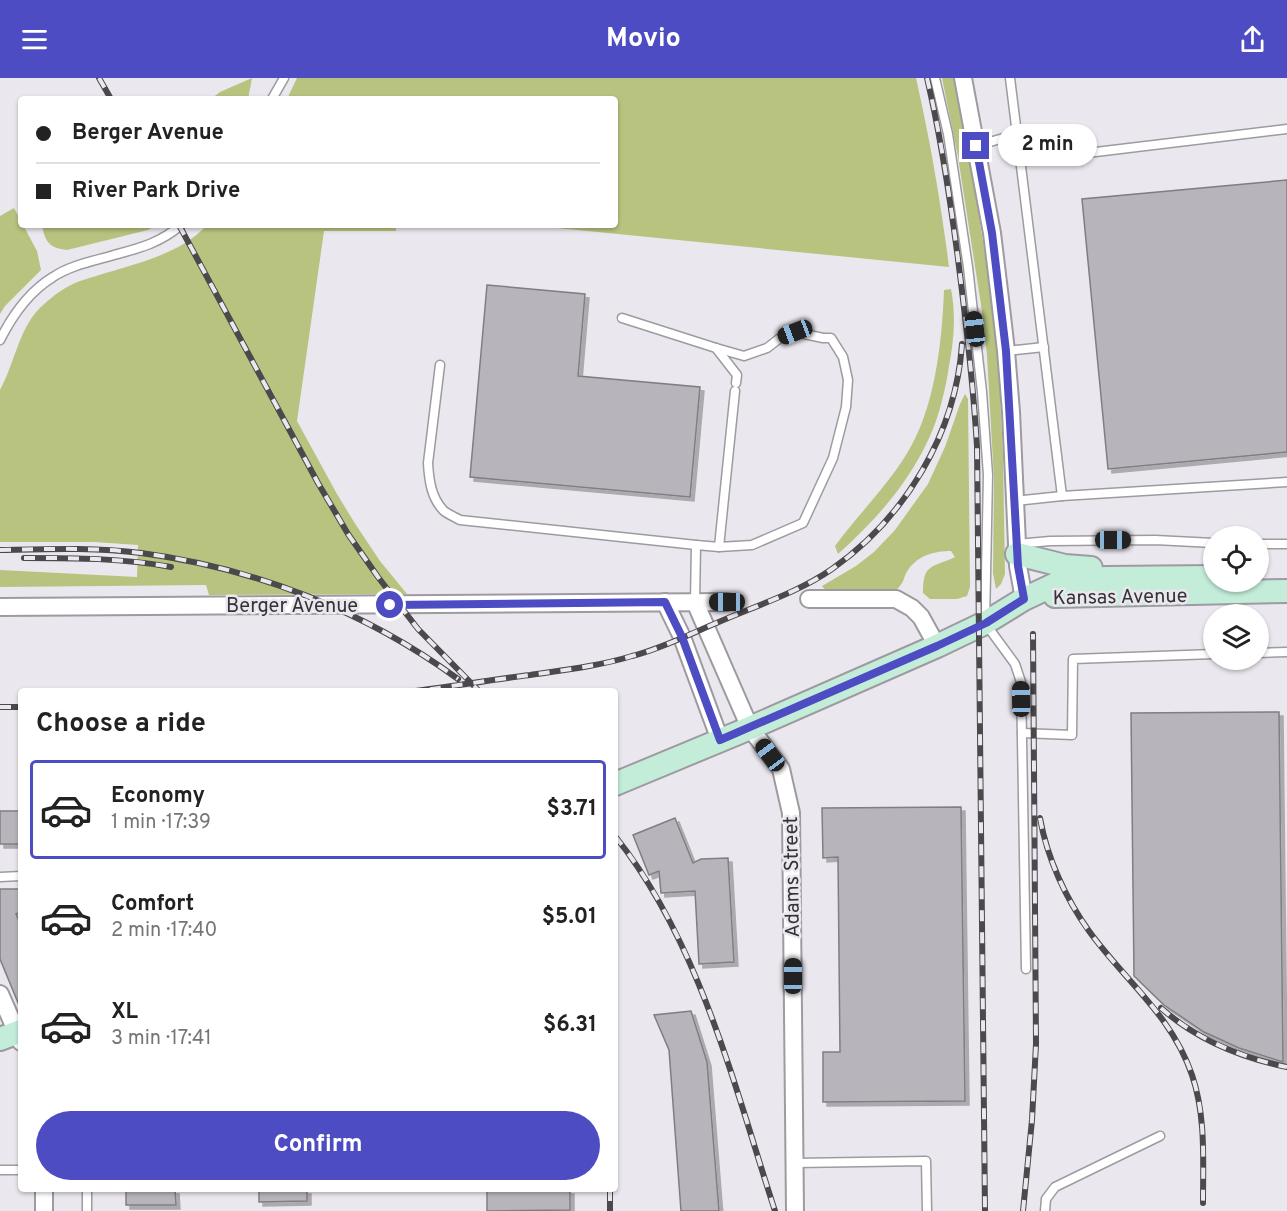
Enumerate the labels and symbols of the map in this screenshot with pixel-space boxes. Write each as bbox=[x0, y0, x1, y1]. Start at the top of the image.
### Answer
callout: 2 min bbox=[997, 125, 1096, 167]
route end bbox=[962, 132, 989, 159]
car bbox=[964, 310, 986, 348]
car bbox=[775, 317, 815, 347]
car bbox=[1095, 531, 1131, 549]
street label: Kansas Avenue bbox=[1052, 584, 1188, 612]
route start bbox=[376, 591, 403, 618]
car bbox=[709, 593, 745, 611]
street label: Berger Avenue bbox=[226, 594, 358, 620]
car bbox=[1012, 681, 1030, 717]
car bbox=[752, 735, 788, 775]
street label: Adams Street bbox=[779, 816, 807, 938]
car bbox=[784, 958, 802, 994]

